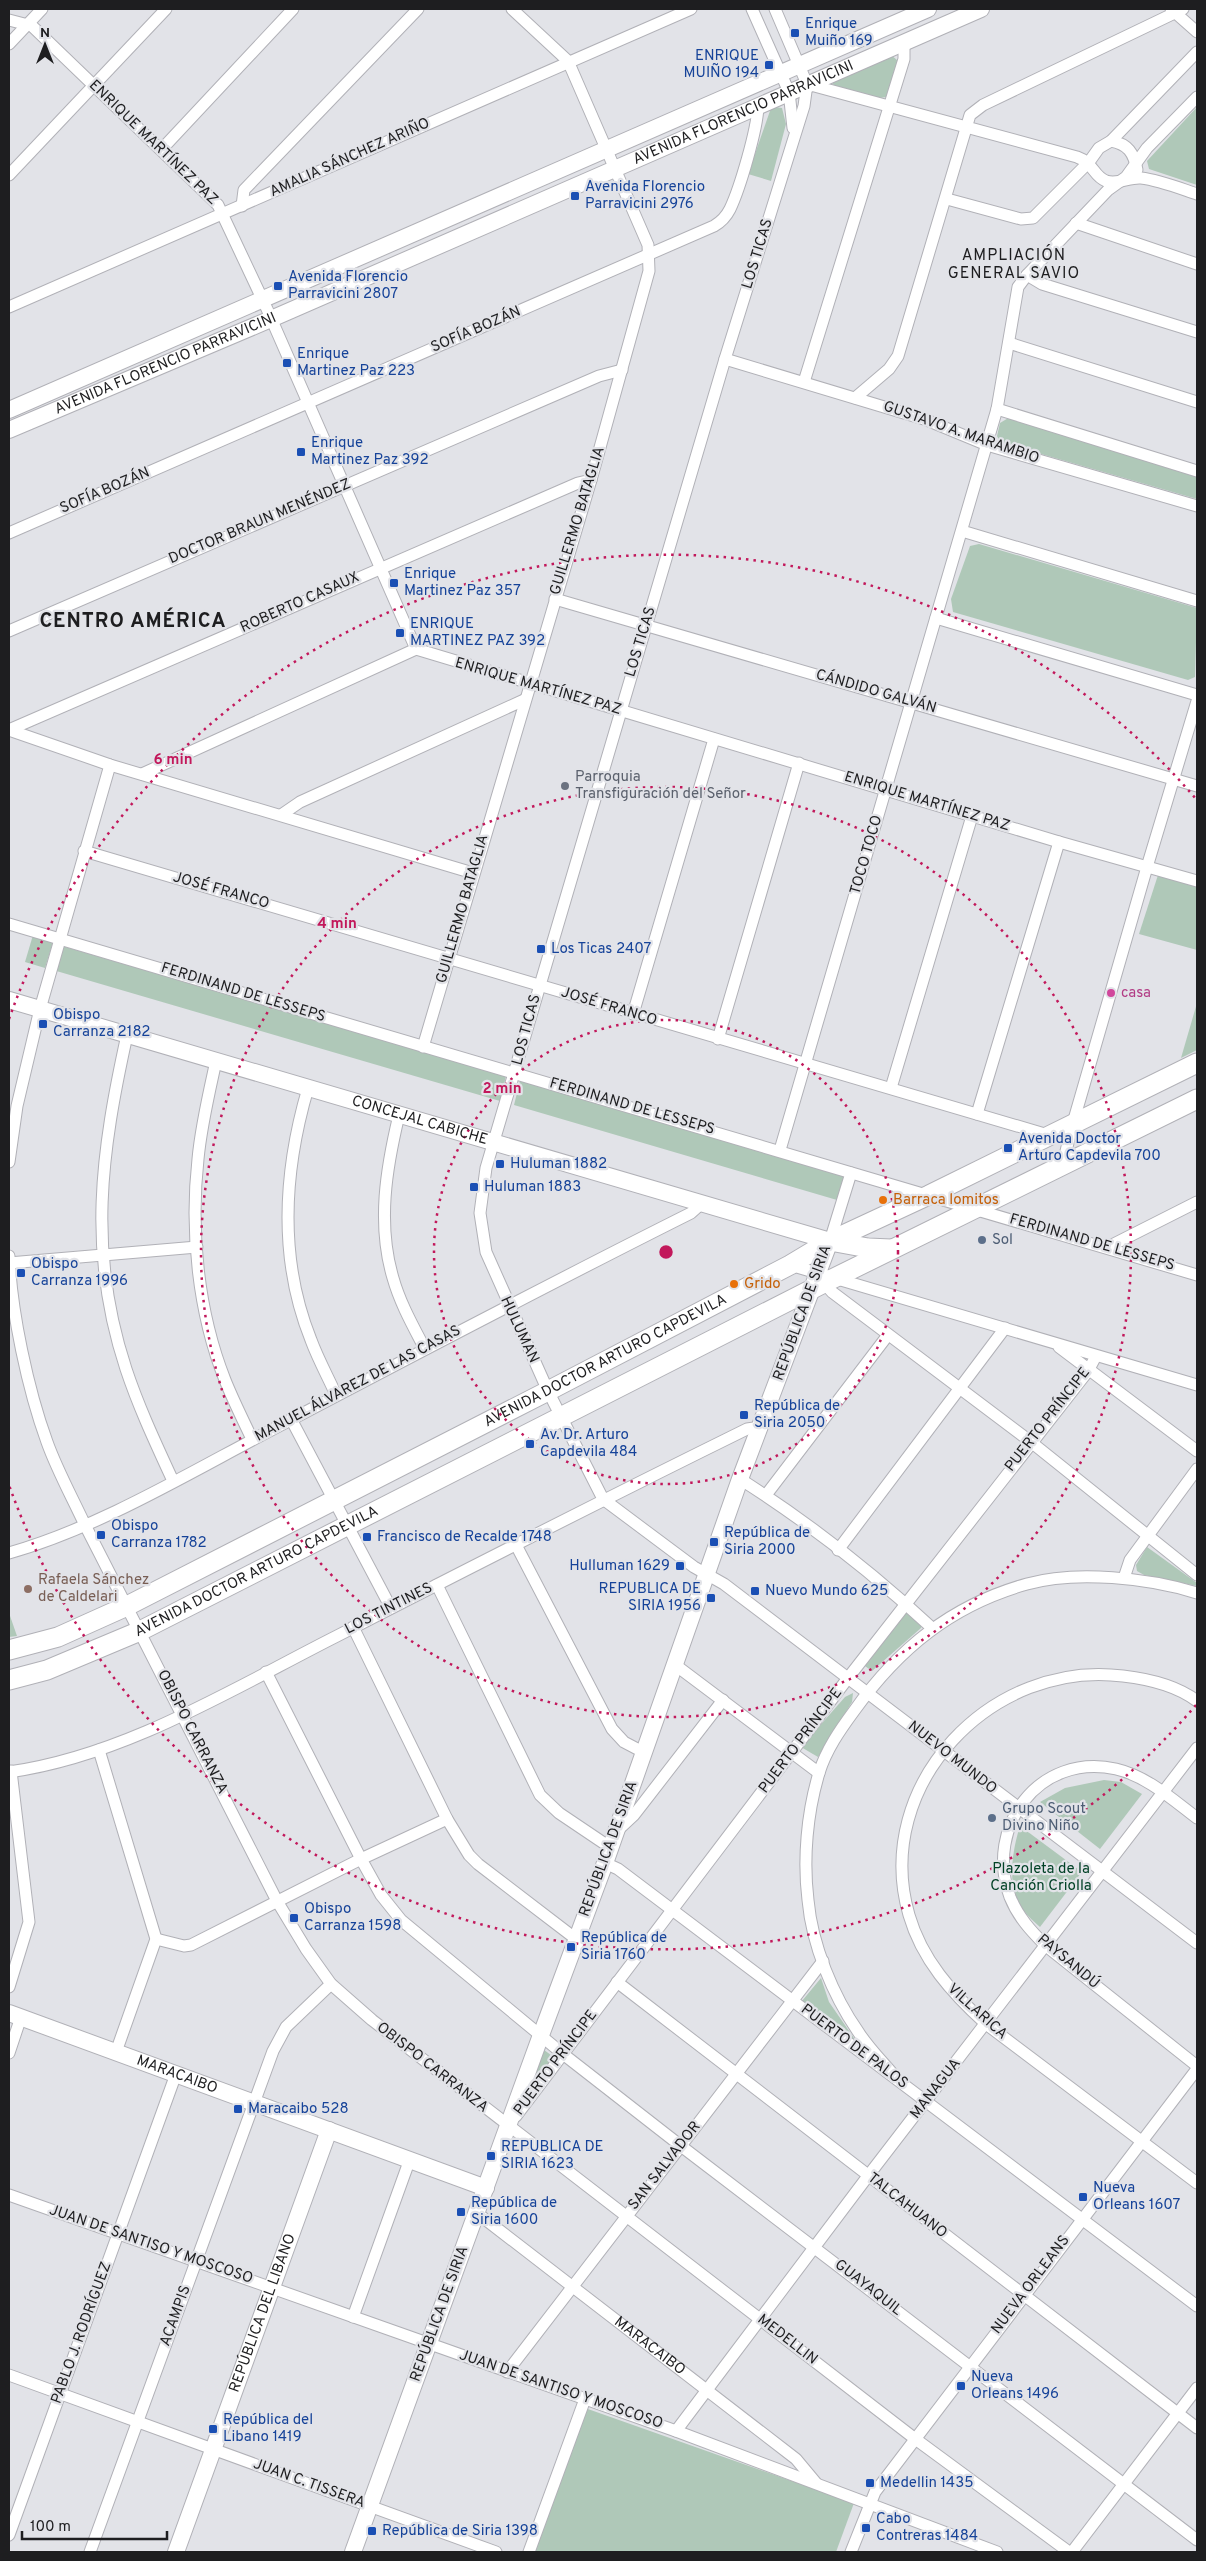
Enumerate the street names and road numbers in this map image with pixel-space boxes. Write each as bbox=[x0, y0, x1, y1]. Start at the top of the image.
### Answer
street label: AVENIDA FLORENCIO PARRAVICINI bbox=[630, 56, 857, 169]
street label: ENRIQUE MARTÍNEZ PAZ bbox=[84, 76, 222, 210]
street label: AMALIA SÁNCHEZ ARIÑO bbox=[267, 113, 433, 202]
street label: LOS TICAS bbox=[738, 217, 778, 291]
street label: SOFÍA BOZÁN bbox=[428, 302, 524, 357]
street label: AVENIDA FLORENCIO PARRAVICINI bbox=[52, 308, 279, 419]
street label: GUSTAVO A. MARAMBIO bbox=[881, 397, 1041, 469]
street label: GUILLERMO BATAGLIA bbox=[546, 445, 610, 597]
street label: SOFÍA BOZÁN bbox=[57, 463, 153, 518]
street label: DOCTOR BRAUN MENÉNDEZ bbox=[165, 474, 354, 569]
street label: ROBERTO CASAUX bbox=[237, 568, 363, 638]
street label: LOS TICAS bbox=[621, 605, 661, 679]
street label: ENRIQUE MARTÍNEZ PAZ bbox=[453, 653, 624, 720]
street label: CÁNDIDO GALVÁN bbox=[813, 665, 939, 718]
street label: ENRIQUE MARTÍNEZ PAZ bbox=[842, 767, 1012, 836]
street label: TOCO TOCO bbox=[847, 813, 887, 897]
street label: GUILLERMO BATAGLIA bbox=[433, 832, 493, 986]
street label: JOSÉ FRANCO bbox=[171, 867, 272, 914]
street label: FERDINAND DE LESSEPS bbox=[158, 959, 328, 1027]
street label: JOSÉ FRANCO bbox=[559, 982, 660, 1031]
street label: LOS TICAS bbox=[508, 993, 546, 1067]
street label: FERDINAND DE LESSEPS bbox=[547, 1074, 717, 1140]
street label: CONCEJAL CABICHE bbox=[349, 1092, 490, 1150]
street label: FERDINAND DE LESSEPS bbox=[1007, 1210, 1177, 1276]
street label: REPÚBLICA DE SIRIA bbox=[768, 1242, 836, 1384]
street label: AVENIDA DOCTOR ARTURO CAPDEVILA bbox=[481, 1290, 730, 1432]
street label: HULUMAN bbox=[495, 1294, 543, 1366]
street label: MANUEL ÁLVAREZ DE LAS CASAS bbox=[251, 1321, 464, 1446]
street label: PUERTO PRÍNCIPE bbox=[1001, 1363, 1095, 1476]
street label: AVENIDA DOCTOR ARTURO CAPDEVILA bbox=[132, 1502, 382, 1642]
street label: LOS TINTINES bbox=[342, 1579, 436, 1639]
street label: OBISPO CARRANZA bbox=[153, 1667, 231, 1797]
street label: PUERTO PRÍNCIPE bbox=[754, 1684, 847, 1798]
street label: NUEVO MUNDO bbox=[904, 1717, 1000, 1799]
street label: REPÚBLICA DE SIRIA bbox=[574, 1778, 642, 1920]
street label: PAYSANDÚ bbox=[1033, 1929, 1104, 1994]
street label: VILLARICA bbox=[943, 1980, 1011, 2044]
street label: PUERTO DE PALOS bbox=[797, 2000, 911, 2094]
street label: PUERTO PRÍNCIPE bbox=[509, 2006, 602, 2120]
street label: OBISPO CARRANZA bbox=[372, 2018, 492, 2118]
street label: MARACAIBO bbox=[134, 2051, 220, 2098]
street label: MANAGUA bbox=[906, 2055, 966, 2123]
street label: SAN SALVADOR bbox=[624, 2118, 706, 2214]
street label: TALCAHUANO bbox=[863, 2169, 951, 2243]
street label: JUAN DE SANTISO Y MOSCOSO bbox=[47, 2201, 255, 2289]
street label: REPÚBLICA DEL LIBANO bbox=[225, 2231, 300, 2395]
street label: NUEVA ORLEANS bbox=[988, 2232, 1074, 2338]
street label: REPÚBLICA DE SIRIA bbox=[405, 2243, 473, 2385]
street label: GUAYAQUIL bbox=[830, 2256, 906, 2320]
street label: PABLO J. RODRÍGUEZ bbox=[47, 2259, 117, 2407]
street label: ACAMPIS bbox=[156, 2283, 196, 2349]
street label: MEDELLIN bbox=[753, 2310, 821, 2370]
street label: MARACAIBO bbox=[610, 2313, 689, 2380]
street label: JUAN DE SANTISO Y MOSCOSO bbox=[457, 2346, 665, 2434]
street label: JUAN C. TISSERA bbox=[250, 2455, 368, 2513]

